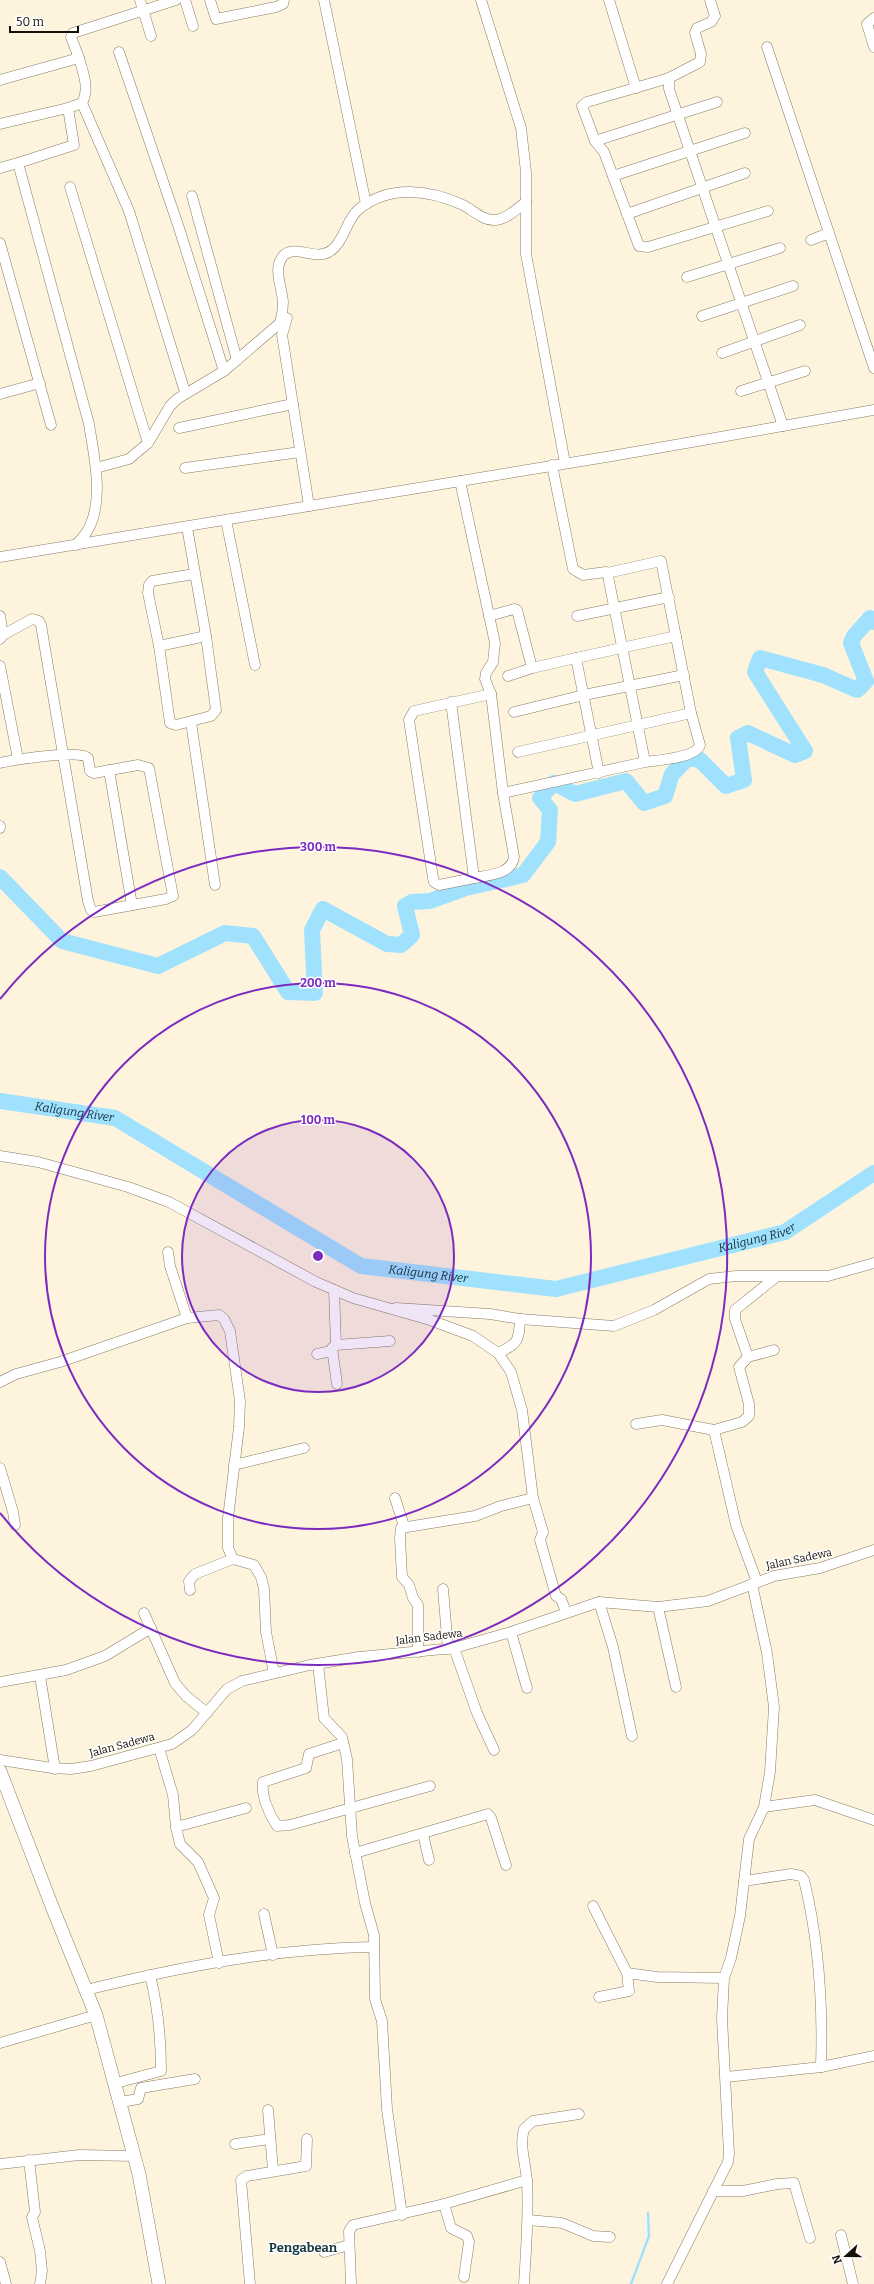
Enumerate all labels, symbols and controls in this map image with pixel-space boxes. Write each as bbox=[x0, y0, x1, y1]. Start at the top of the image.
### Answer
scale bar bbox=[10, 8, 78, 34]
text: 50 m bbox=[16, 15, 45, 29]
text: 300 m bbox=[300, 840, 336, 854]
text: 200 m bbox=[300, 976, 336, 990]
water label: Kaligung River bbox=[34, 1099, 116, 1125]
text: 100 m bbox=[301, 1113, 336, 1127]
water label: Kaligung River bbox=[717, 1219, 799, 1255]
centre of rings bbox=[311, 1249, 325, 1263]
water label: Kaligung River bbox=[388, 1262, 470, 1286]
street label: Jalan Sadewa bbox=[764, 1546, 833, 1573]
street label: Jalan Sadewa bbox=[394, 1626, 463, 1648]
street label: Jalan Sadewa bbox=[87, 1730, 156, 1760]
north arrow bbox=[826, 2236, 866, 2276]
district label: Pengabean bbox=[269, 2240, 338, 2255]
text: N bbox=[829, 2253, 845, 2266]

